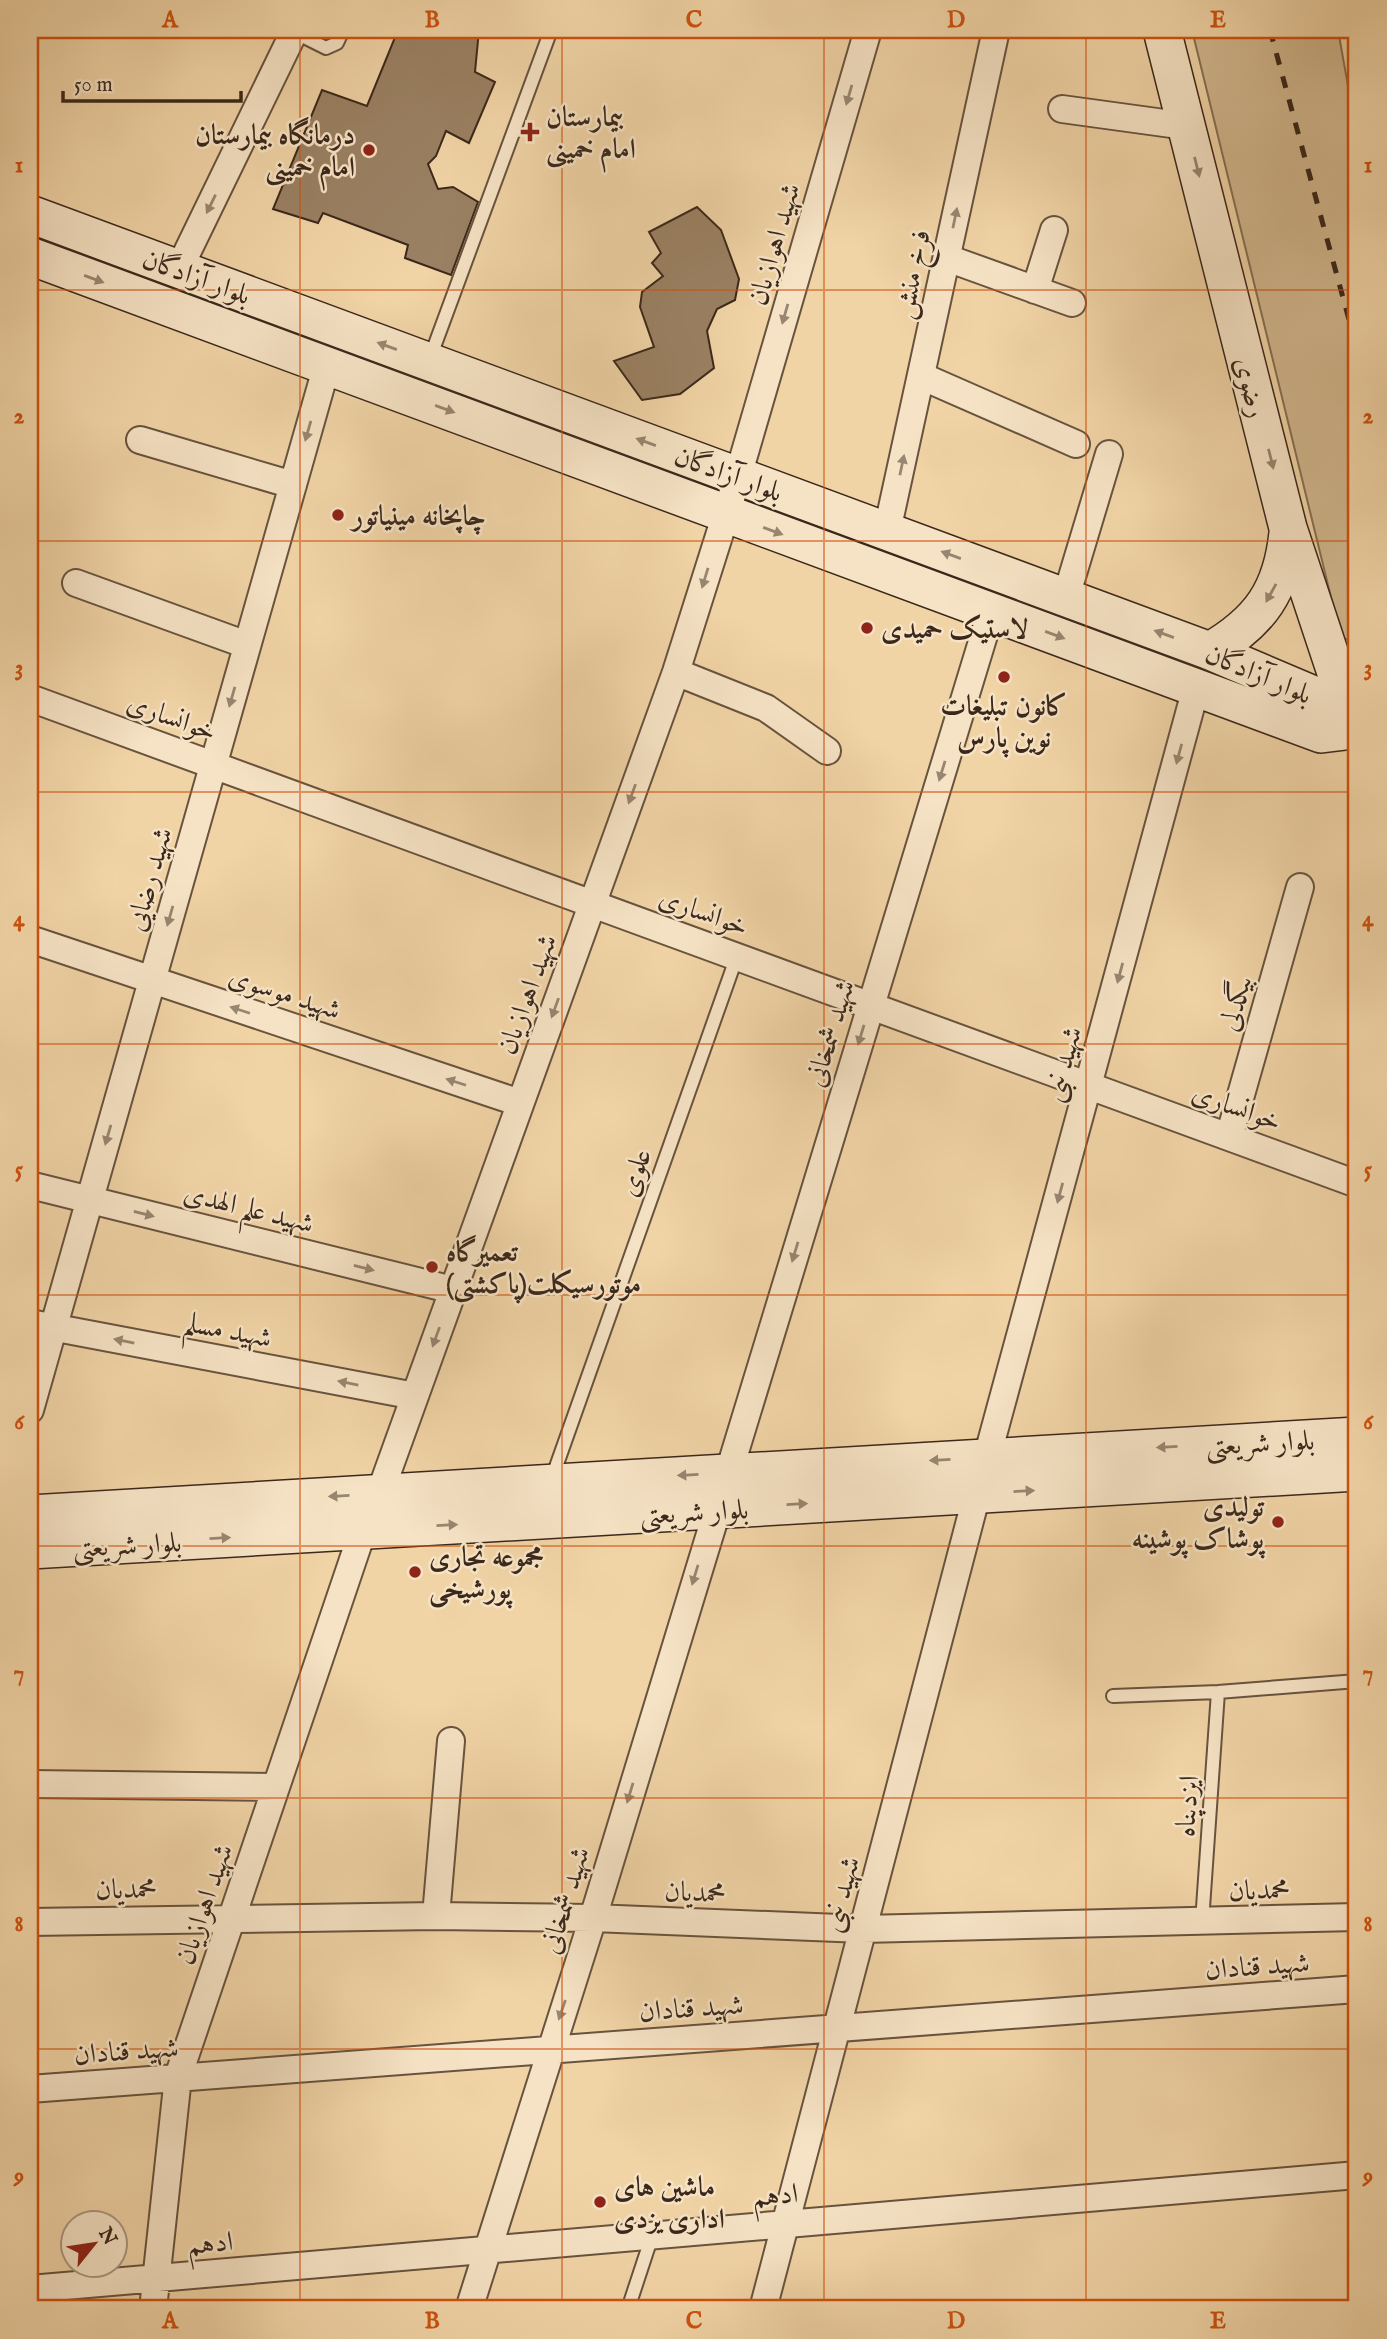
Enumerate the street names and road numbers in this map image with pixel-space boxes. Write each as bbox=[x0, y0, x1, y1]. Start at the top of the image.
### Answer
street label: شهید اهوازیان bbox=[741, 180, 810, 310]
street label: فرخ منش bbox=[887, 227, 946, 324]
street label: بلوار آزادگان bbox=[137, 242, 256, 314]
street label: رضوی bbox=[1225, 353, 1274, 422]
street label: بلوار آزادگان bbox=[669, 439, 788, 511]
street label: بلوار آزادگان bbox=[1199, 636, 1317, 713]
street label: خوانساری bbox=[121, 686, 221, 751]
street label: شهید رضایی bbox=[119, 824, 182, 936]
street label: خوانساری bbox=[653, 881, 753, 946]
street label: شهید اهوازیان bbox=[490, 930, 566, 1060]
street label: شهید موسوی bbox=[224, 960, 345, 1029]
street label: بیگدلی bbox=[1211, 972, 1261, 1035]
street label: شهید شمخانی bbox=[799, 976, 864, 1091]
street label: شهید نبی bbox=[1038, 1023, 1092, 1107]
street label: خوانساری bbox=[1186, 1076, 1286, 1141]
street label: علوی bbox=[612, 1144, 661, 1202]
street label: شهید علم الهدی bbox=[178, 1176, 317, 1251]
street label: شهید مسلم bbox=[179, 1306, 275, 1366]
street label: بلوار شریعتی bbox=[1205, 1424, 1316, 1466]
street label: بلوار شریعتی bbox=[639, 1493, 750, 1535]
street label: بلوار شریعتی bbox=[72, 1526, 183, 1568]
street label: ایزدپناه bbox=[1169, 1774, 1209, 1838]
street label: شهید اهوازیان bbox=[168, 1840, 242, 1970]
street label: شهید شمخانی bbox=[534, 1843, 599, 1958]
street label: شهید نبی bbox=[816, 1853, 870, 1937]
street label: محمدیان bbox=[95, 1872, 157, 1909]
street label: محمدیان bbox=[1228, 1873, 1290, 1910]
street label: محمدیان bbox=[664, 1875, 726, 1912]
street label: شهید قنادان bbox=[1204, 1946, 1311, 1989]
street label: شهید قنادان bbox=[638, 1988, 745, 2031]
street label: شهید قنادان bbox=[73, 2031, 180, 2074]
street label: ادهم bbox=[751, 2177, 800, 2223]
street label: ادهم bbox=[186, 2225, 235, 2271]

